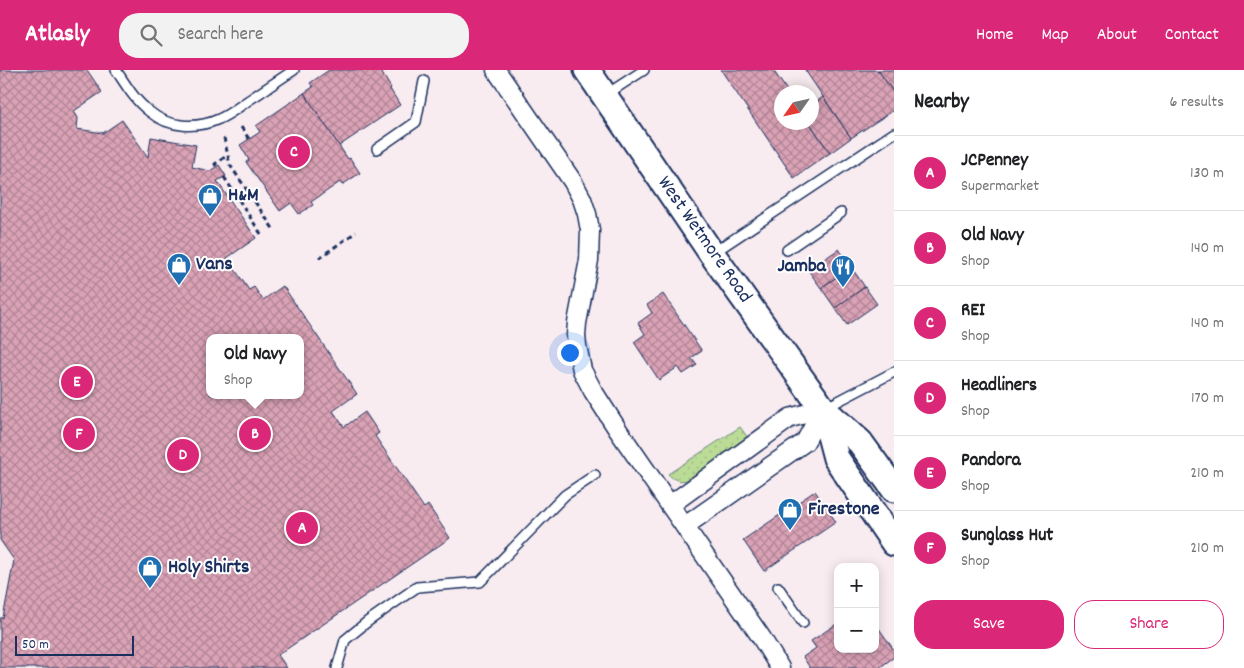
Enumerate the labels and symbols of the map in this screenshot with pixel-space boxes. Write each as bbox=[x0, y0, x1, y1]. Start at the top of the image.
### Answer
north arrow bbox=[774, 85, 819, 130]
pin: C bbox=[278, 133, 310, 171]
street label: West Wetmore Road bbox=[650, 171, 758, 309]
place label: H&M bbox=[228, 182, 259, 210]
shop icon: H&M bbox=[197, 183, 223, 217]
place label: Vans bbox=[196, 251, 233, 279]
shop icon: Vans bbox=[166, 252, 192, 286]
place label: Jamba bbox=[778, 253, 827, 281]
restaurant icon: Jamba bbox=[830, 254, 856, 288]
your location bbox=[557, 340, 583, 366]
pin: E bbox=[61, 363, 93, 401]
pin: F bbox=[63, 415, 95, 453]
pin: B bbox=[239, 415, 271, 453]
pin: D bbox=[167, 436, 199, 474]
place label: Firestone bbox=[808, 496, 880, 524]
shop icon: Firestone bbox=[777, 497, 803, 531]
pin: A bbox=[286, 509, 318, 547]
place label: Holy Shirts bbox=[168, 554, 249, 582]
shop icon: Holy Shirts bbox=[137, 555, 163, 589]
scale bar bbox=[15, 633, 134, 656]

